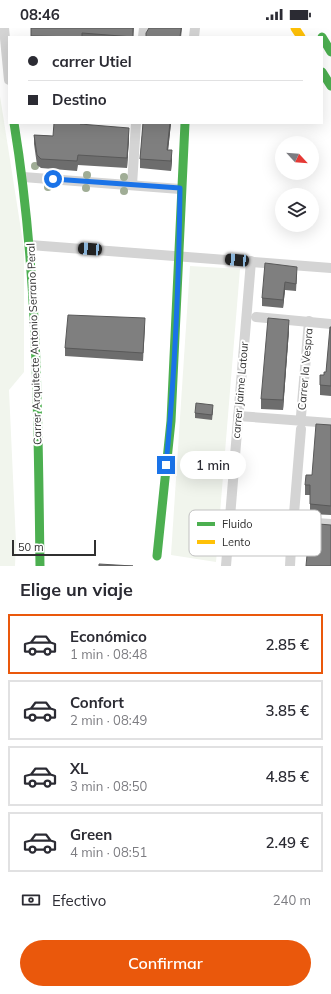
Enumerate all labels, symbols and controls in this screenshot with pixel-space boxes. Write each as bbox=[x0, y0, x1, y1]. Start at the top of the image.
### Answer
text: 08:46 bbox=[20, 5, 60, 24]
text: carrer Utiel bbox=[52, 52, 132, 71]
text: Destino bbox=[52, 90, 107, 109]
north arrow bbox=[275, 136, 319, 180]
map controls bbox=[275, 136, 319, 232]
route start bbox=[44, 170, 62, 188]
button: layers bbox=[275, 188, 319, 232]
car bbox=[78, 242, 102, 256]
street label: Carrer Arquitecte Antonio Serrano Peral bbox=[23, 243, 45, 445]
car bbox=[225, 253, 249, 267]
street label: Carrer la Vespra bbox=[294, 327, 316, 411]
street label: carrer Jaime Latour bbox=[229, 341, 251, 439]
callout: 1 min bbox=[180, 451, 246, 479]
route end bbox=[157, 456, 175, 474]
text: 1 min bbox=[196, 457, 230, 473]
legend bbox=[189, 510, 321, 556]
text: Fluido bbox=[222, 517, 253, 531]
text: Lento bbox=[222, 535, 250, 549]
scale bar bbox=[12, 538, 96, 557]
text: 50 m bbox=[18, 540, 44, 554]
text: Elige un viaje bbox=[20, 578, 133, 601]
icon: car bbox=[22, 626, 58, 662]
text: Económico bbox=[70, 627, 147, 646]
text: 2.85 € bbox=[265, 635, 309, 654]
text: 1 min · 08:48 bbox=[70, 646, 147, 662]
icon: car bbox=[22, 692, 58, 728]
text: Confort bbox=[70, 693, 124, 712]
text: 3.85 € bbox=[265, 701, 309, 720]
text: 2 min · 08:49 bbox=[70, 712, 147, 728]
icon: car bbox=[22, 758, 58, 794]
text: XL bbox=[70, 759, 88, 778]
text: 4.85 € bbox=[265, 767, 309, 786]
text: 3 min · 08:50 bbox=[70, 778, 147, 794]
icon: car bbox=[22, 824, 58, 860]
text: Green bbox=[70, 825, 112, 844]
text: 2.49 € bbox=[265, 833, 309, 852]
text: 4 min · 08:51 bbox=[70, 844, 147, 860]
icon: cash bbox=[20, 889, 42, 911]
text: Efectivo bbox=[52, 891, 106, 910]
text: 240 m bbox=[273, 892, 311, 908]
button: Confirmar bbox=[20, 940, 311, 986]

